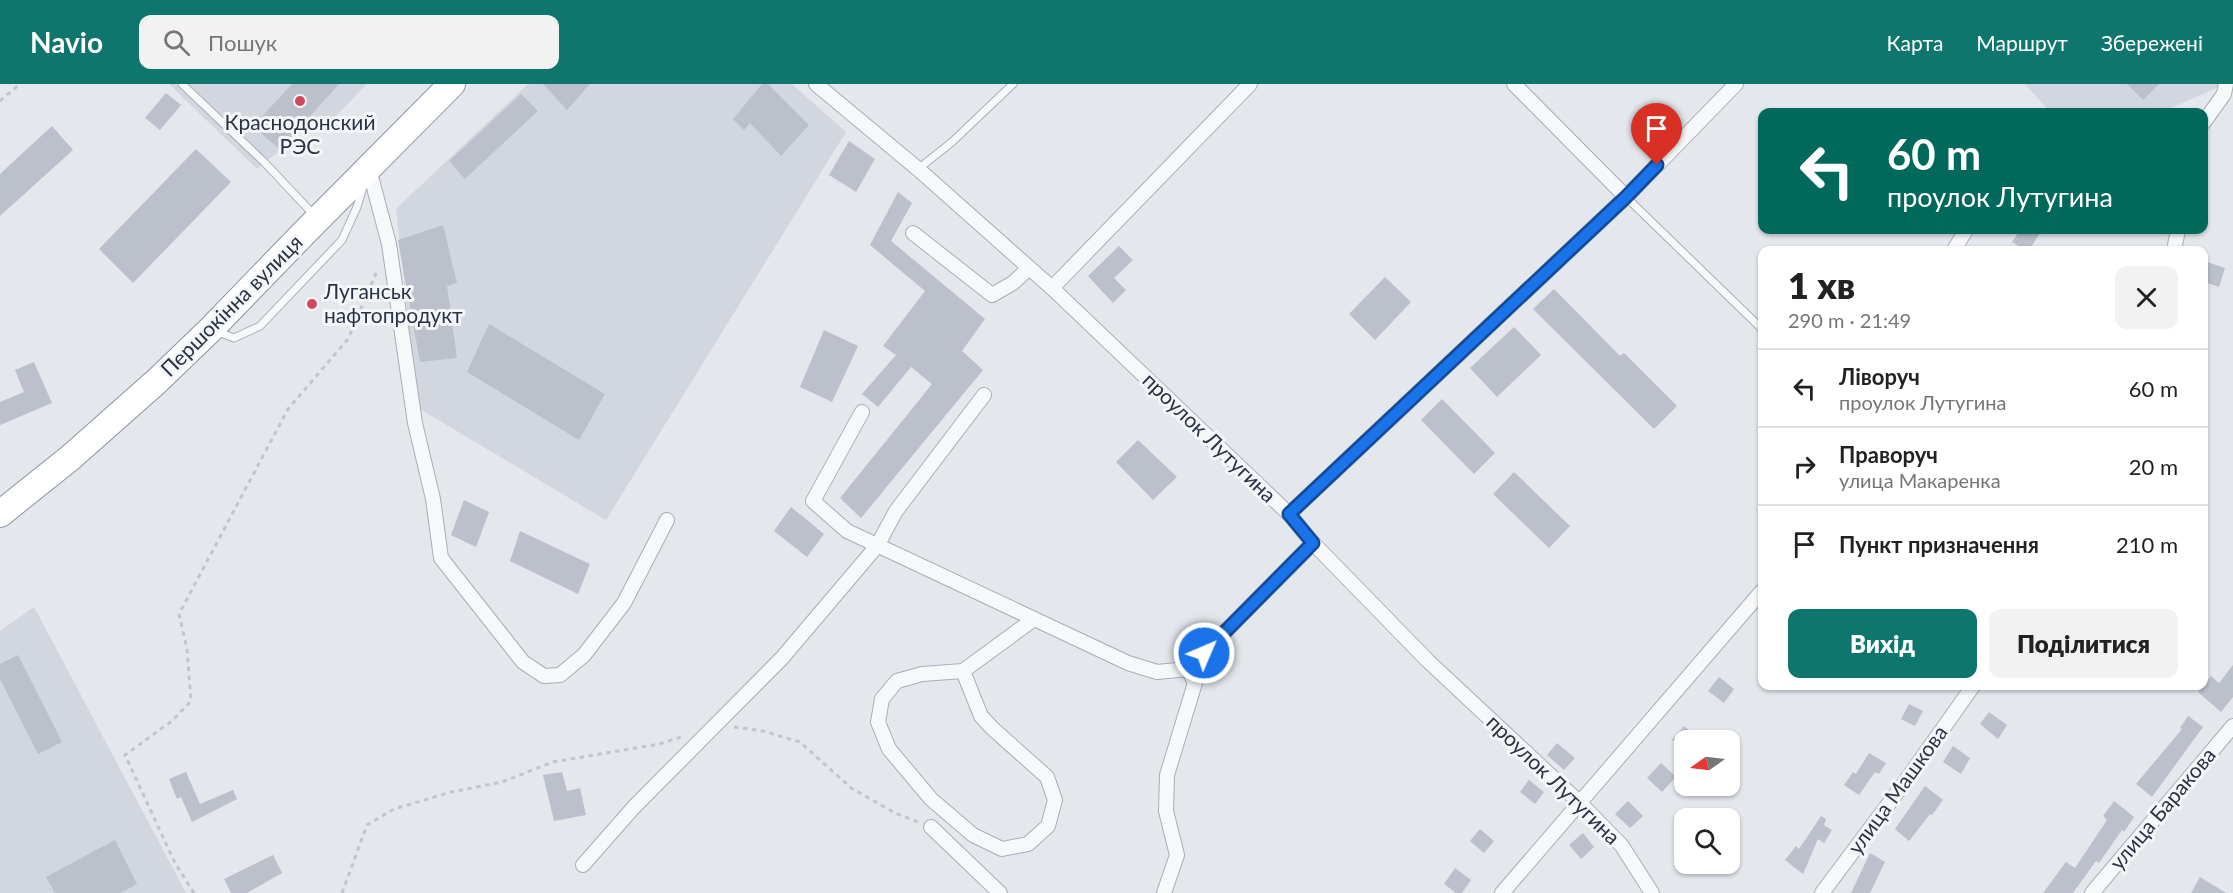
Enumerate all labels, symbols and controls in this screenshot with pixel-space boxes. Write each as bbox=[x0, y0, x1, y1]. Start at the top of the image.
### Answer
search box bbox=[139, 15, 559, 69]
text: Navio bbox=[30, 25, 103, 59]
icon: search bbox=[160, 26, 193, 59]
text: Пошук bbox=[208, 29, 277, 56]
text: Карта bbox=[1887, 30, 1943, 55]
text: Маршрут bbox=[1976, 30, 2068, 55]
text: Збережені bbox=[2101, 30, 2203, 55]
marker: Краснодонский РЭС bbox=[293, 94, 307, 108]
pin bbox=[1631, 103, 1682, 165]
place label: Краснодонский РЭС bbox=[224, 109, 376, 158]
icon: arrive bbox=[1640, 112, 1673, 145]
text: 60 m bbox=[1887, 129, 1981, 179]
icon: left bbox=[1788, 132, 1866, 210]
text: проулок Лутугина bbox=[1887, 180, 2113, 213]
street label: Першокінна вулиця bbox=[155, 229, 307, 381]
text: 1 хв bbox=[1788, 263, 1855, 307]
button: close bbox=[2115, 266, 2178, 329]
place label: Луганськ нафтопродукт bbox=[323, 278, 463, 327]
marker: Луганськ нафтопродукт bbox=[305, 297, 319, 311]
text: 290 m · 21:49 bbox=[1788, 308, 1911, 332]
text: Ліворуч bbox=[1839, 363, 1920, 390]
street label: проулок Лутугина bbox=[1138, 367, 1282, 507]
icon: left bbox=[1788, 372, 1821, 405]
text: 60 m bbox=[2129, 375, 2178, 402]
text: проулок Лутугина bbox=[1839, 390, 2006, 414]
text: Праворуч bbox=[1839, 441, 1938, 468]
icon: right bbox=[1788, 450, 1821, 483]
text: 20 m bbox=[2129, 453, 2178, 480]
text: улица Макаренка bbox=[1839, 468, 2001, 492]
icon: arrive bbox=[1788, 528, 1821, 561]
text: Пункт призначення bbox=[1839, 531, 2039, 558]
text: 210 m bbox=[2116, 531, 2178, 558]
button: Вихід bbox=[1788, 609, 1977, 678]
button: Поділитися bbox=[1989, 609, 2178, 678]
position arrow bbox=[1172, 621, 1236, 685]
street label: проулок Лутугина bbox=[1482, 709, 1626, 849]
street label: улица Машкова bbox=[1842, 720, 1952, 858]
north arrow bbox=[1674, 730, 1740, 796]
map controls bbox=[1674, 730, 1740, 874]
street label: улица Баракова bbox=[2104, 742, 2220, 874]
button: search bbox=[1674, 808, 1740, 874]

